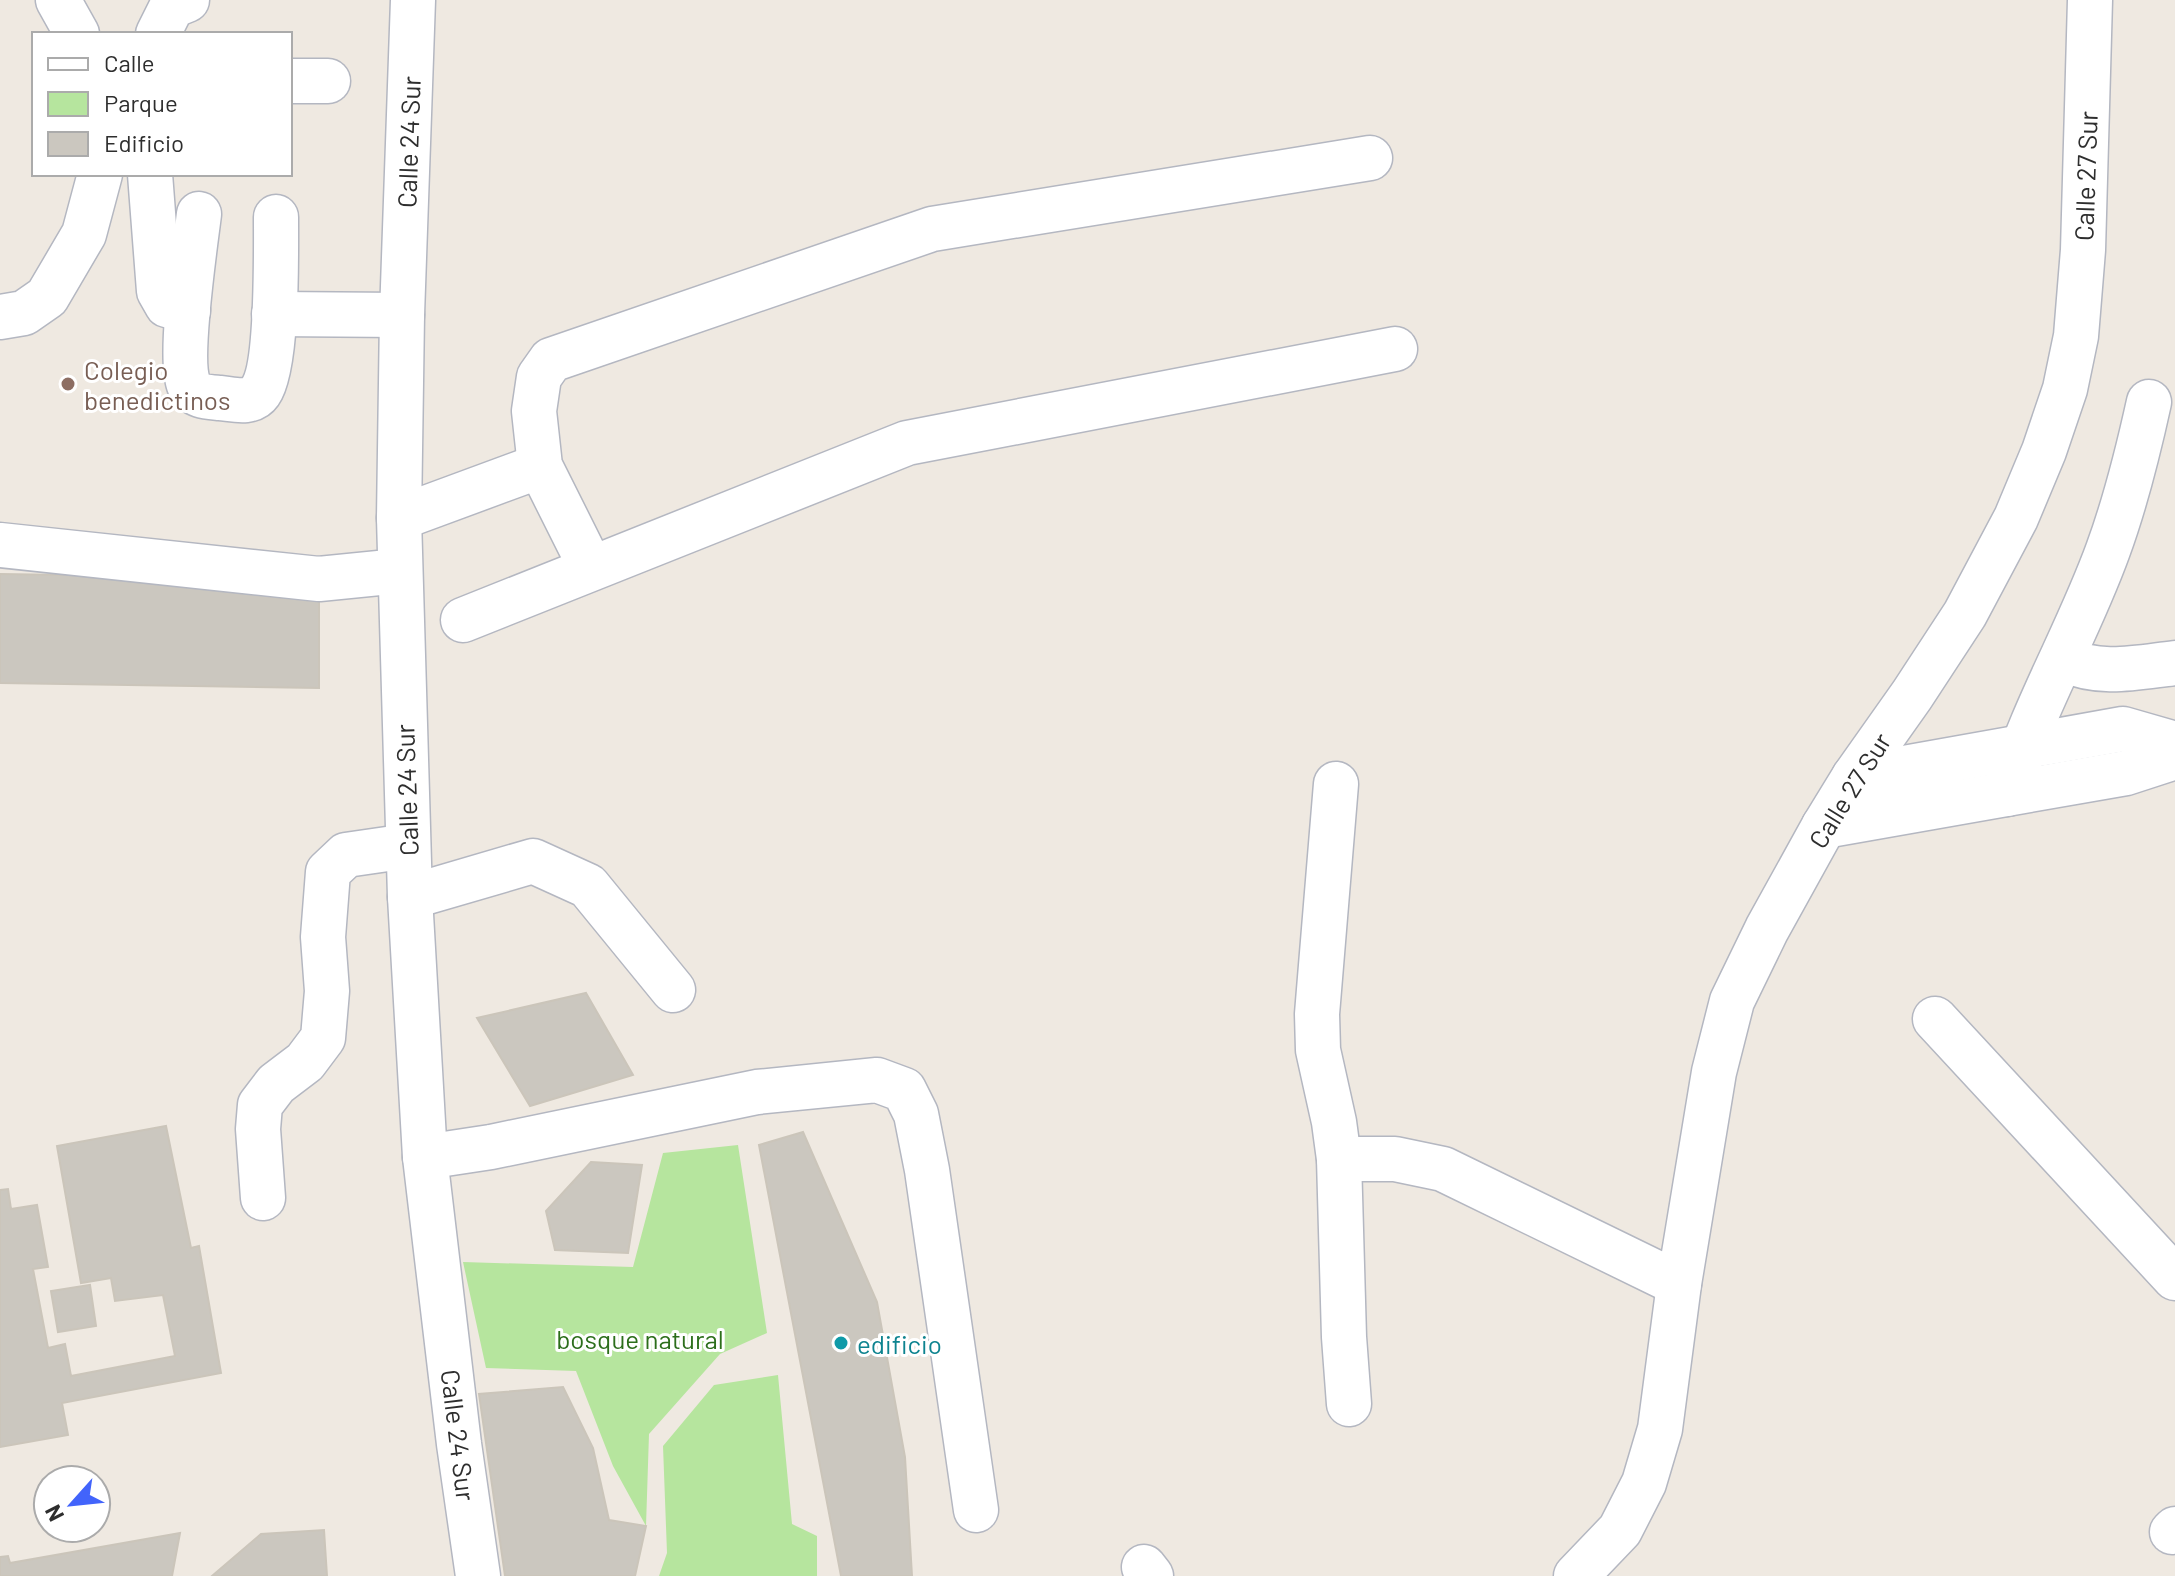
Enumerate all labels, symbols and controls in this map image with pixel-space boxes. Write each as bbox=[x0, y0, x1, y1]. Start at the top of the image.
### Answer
legend bbox=[32, 32, 292, 176]
text: Calle bbox=[104, 48, 155, 77]
street label: Calle 24 Sur bbox=[390, 75, 426, 208]
text: Parque bbox=[104, 88, 178, 117]
street label: Calle 27 Sur bbox=[2067, 110, 2103, 241]
text: Edificio bbox=[104, 128, 184, 157]
place label: Colegio benedictinos bbox=[84, 354, 231, 415]
marker: Colegio benedictinos bbox=[59, 375, 77, 393]
street label: Calle 24 Sur bbox=[388, 723, 424, 856]
street label: Calle 27 Sur bbox=[1801, 726, 1897, 853]
park label: bosque natural bbox=[556, 1323, 724, 1354]
place label: edificio bbox=[857, 1328, 942, 1359]
marker: edificio bbox=[832, 1334, 850, 1352]
street label: Calle 24 Sur bbox=[436, 1368, 482, 1503]
north arrow bbox=[32, 1464, 112, 1544]
text: N bbox=[38, 1501, 68, 1526]

